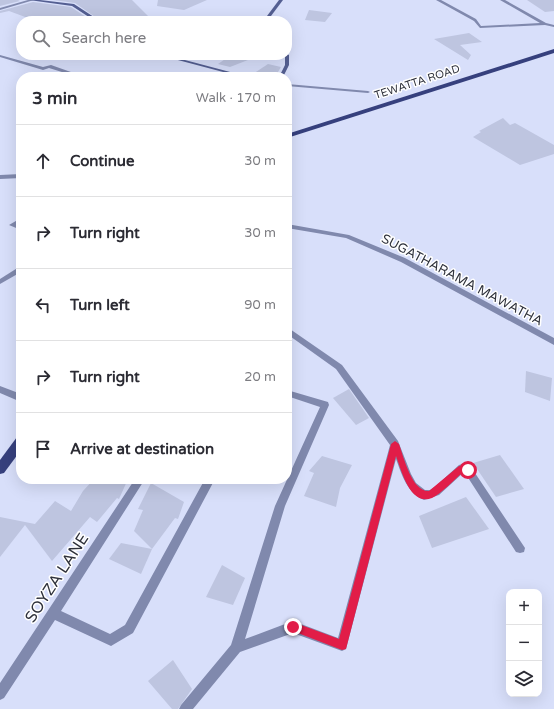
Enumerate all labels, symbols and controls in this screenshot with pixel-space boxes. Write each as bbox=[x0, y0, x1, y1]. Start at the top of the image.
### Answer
search box bbox=[16, 16, 292, 60]
icon: search bbox=[30, 27, 52, 49]
text: Search here bbox=[62, 29, 146, 47]
street label: TEWATTA ROAD bbox=[373, 62, 461, 102]
text: 3 min bbox=[32, 88, 77, 109]
text: Walk · 170 m bbox=[196, 90, 276, 106]
icon: ahead bbox=[32, 150, 54, 172]
text: Continue bbox=[70, 152, 134, 170]
text: 30 m bbox=[244, 153, 276, 169]
icon: right bbox=[32, 222, 54, 244]
text: Turn right bbox=[70, 224, 140, 242]
text: 30 m bbox=[244, 225, 276, 241]
street label: SUGATHARAMA MAWATHA bbox=[379, 231, 546, 330]
icon: left bbox=[32, 294, 54, 316]
text: Turn left bbox=[70, 296, 130, 314]
text: 90 m bbox=[244, 297, 276, 313]
icon: right bbox=[32, 366, 54, 388]
text: Turn right bbox=[70, 368, 140, 386]
text: 20 m bbox=[244, 369, 276, 385]
icon: arrive bbox=[32, 438, 54, 460]
text: Arrive at destination bbox=[70, 440, 214, 458]
route start bbox=[459, 461, 477, 479]
street label: SOYZA LANE bbox=[21, 529, 93, 627]
map controls bbox=[506, 589, 542, 697]
button: + bbox=[506, 589, 542, 625]
route end bbox=[284, 618, 302, 636]
button: − bbox=[506, 625, 542, 661]
button: layers bbox=[506, 661, 542, 697]

